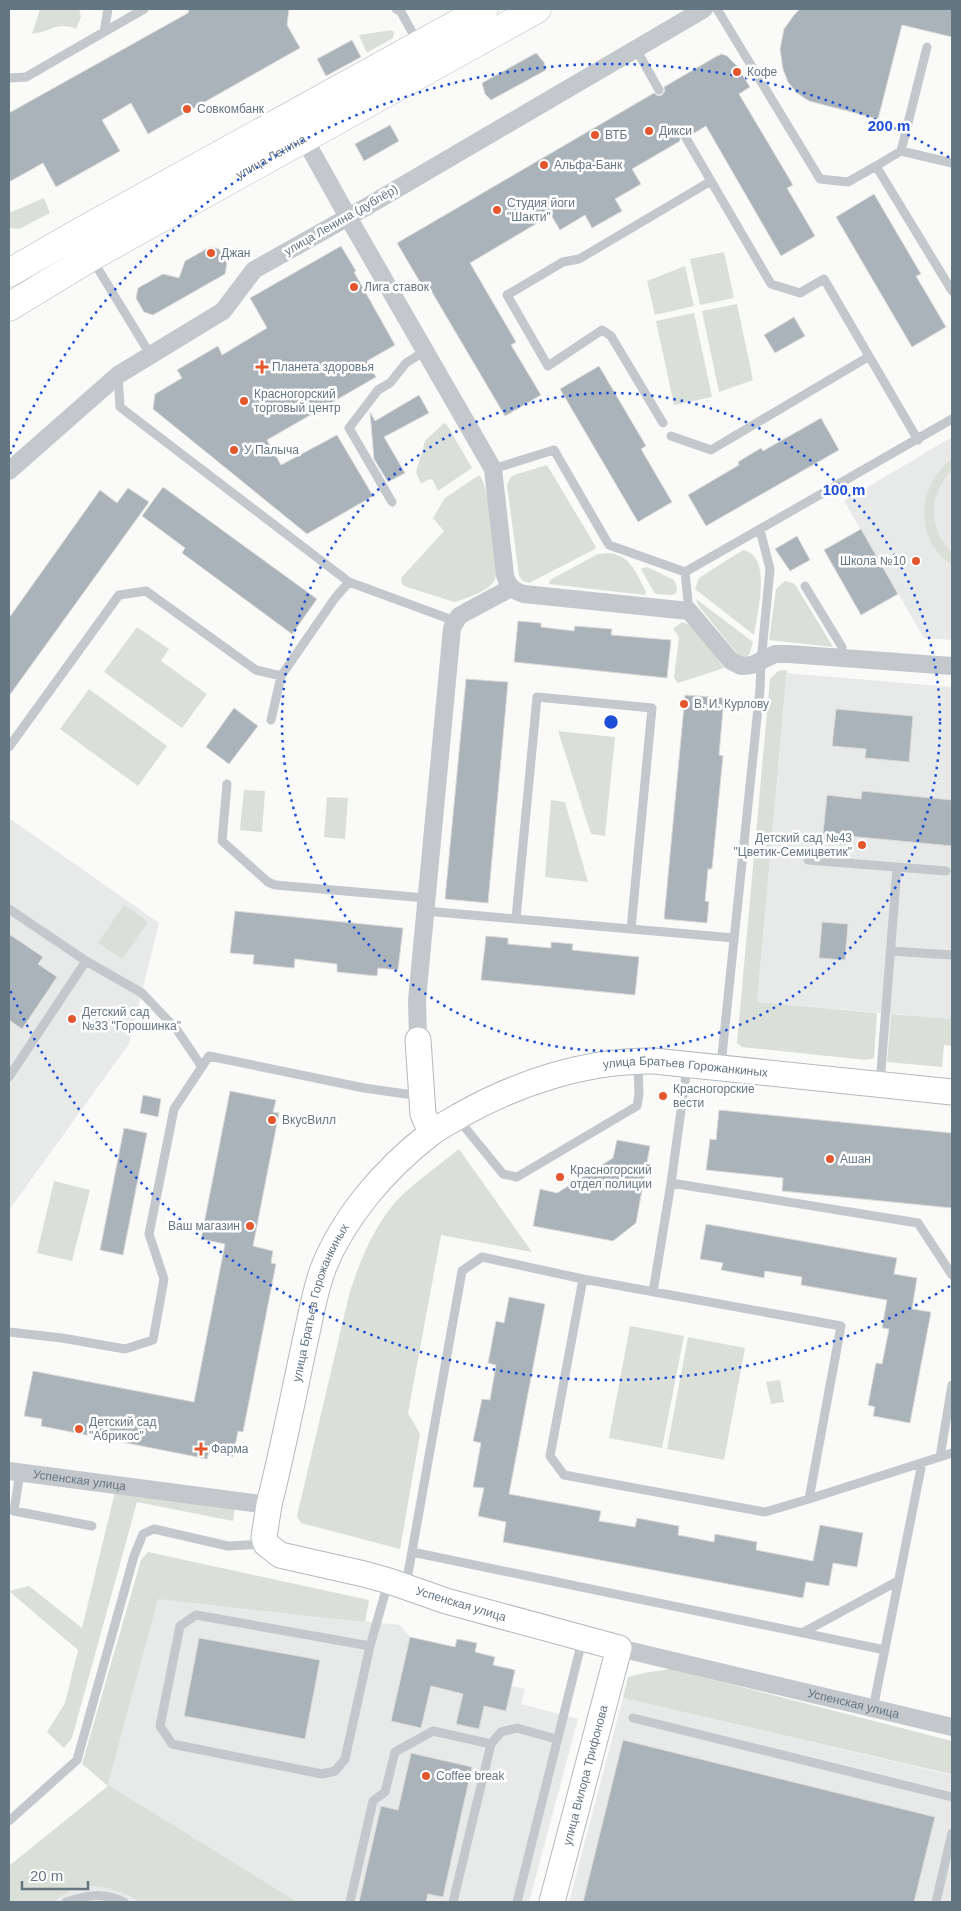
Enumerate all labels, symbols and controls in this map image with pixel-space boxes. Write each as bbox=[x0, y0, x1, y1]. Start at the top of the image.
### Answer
place label: Кофе bbox=[747, 65, 778, 79]
marker: Кофе bbox=[731, 66, 743, 78]
place label: Совкомбанк bbox=[197, 102, 265, 116]
marker: Совкомбанк bbox=[181, 103, 193, 115]
text: 200 m bbox=[868, 117, 910, 134]
place label: Дикси bbox=[659, 124, 692, 138]
marker: Дикси bbox=[643, 125, 655, 137]
place label: ВТБ bbox=[605, 128, 628, 142]
marker: ВТБ bbox=[589, 129, 601, 141]
street label: улица Ленина bbox=[234, 132, 309, 182]
place label: Альфа-Банк bbox=[554, 158, 623, 172]
marker: Альфа-Банк bbox=[538, 159, 550, 171]
street label: улица Ленина (дублёр) bbox=[282, 182, 400, 258]
place label: Студия йоги "Шакти" bbox=[507, 196, 575, 224]
marker: Студия йоги "Шакти" bbox=[491, 204, 503, 216]
place label: Джан bbox=[221, 246, 250, 260]
marker: Джан bbox=[205, 247, 217, 259]
place label: Лига ставок bbox=[364, 280, 430, 294]
marker: Лига ставок bbox=[348, 281, 360, 293]
place label: Планета здоровья bbox=[272, 360, 374, 374]
marker: Планета здоровья bbox=[256, 361, 268, 373]
place label: Красногорский торговый центр bbox=[254, 387, 341, 415]
marker: Красногорский торговый центр bbox=[238, 395, 250, 407]
place label: У Палыча bbox=[244, 443, 299, 457]
marker: У Палыча bbox=[228, 444, 240, 456]
text: 100 m bbox=[823, 481, 865, 498]
place label: Школа №10 bbox=[840, 554, 906, 568]
marker: Школа №10 bbox=[910, 555, 922, 567]
place label: В. И. Курлову bbox=[694, 697, 769, 711]
marker: В. И. Курлову bbox=[678, 698, 690, 710]
centre of rings bbox=[602, 713, 620, 731]
place label: Детский сад №43 "Цветик-Семицветик" bbox=[734, 831, 852, 859]
marker: Детский сад №43 "Цветик-Семицветик" bbox=[856, 839, 868, 851]
place label: Детский сад №33 "Горошинка" bbox=[82, 1005, 181, 1033]
marker: Детский сад №33 "Горошинка" bbox=[66, 1013, 78, 1025]
street label: улица Братьев Горожанкиных bbox=[602, 1054, 769, 1080]
place label: Красногорские вести bbox=[673, 1082, 755, 1110]
marker: Красногорские вести bbox=[657, 1090, 669, 1102]
place label: ВкусВилл bbox=[282, 1113, 336, 1127]
marker: ВкусВилл bbox=[266, 1114, 278, 1126]
place label: Ашан bbox=[840, 1152, 871, 1166]
marker: Ашан bbox=[824, 1153, 836, 1165]
place label: Красногорский отдел полиции bbox=[570, 1163, 652, 1191]
marker: Красногорский отдел полиции bbox=[554, 1171, 566, 1183]
place label: Ваш магазин bbox=[168, 1219, 240, 1233]
marker: Ваш магазин bbox=[244, 1220, 256, 1232]
street label: улица Братьев Горожанкиных bbox=[290, 1221, 352, 1383]
place label: Детский сад "Абрикос" bbox=[89, 1415, 156, 1443]
marker: Детский сад "Абрикос" bbox=[73, 1423, 85, 1435]
place label: Фарма bbox=[211, 1442, 249, 1456]
marker: Фарма bbox=[195, 1443, 207, 1455]
street label: Успенская улица bbox=[32, 1467, 127, 1493]
street label: Успенская улица bbox=[414, 1584, 508, 1624]
street label: Успенская улица bbox=[806, 1686, 901, 1721]
street label: улица Вилора Трифонова bbox=[560, 1703, 611, 1847]
place label: Coffee break bbox=[436, 1769, 505, 1783]
marker: Coffee break bbox=[420, 1770, 432, 1782]
scale bar bbox=[22, 1858, 89, 1890]
text: 20 m bbox=[30, 1867, 63, 1884]

